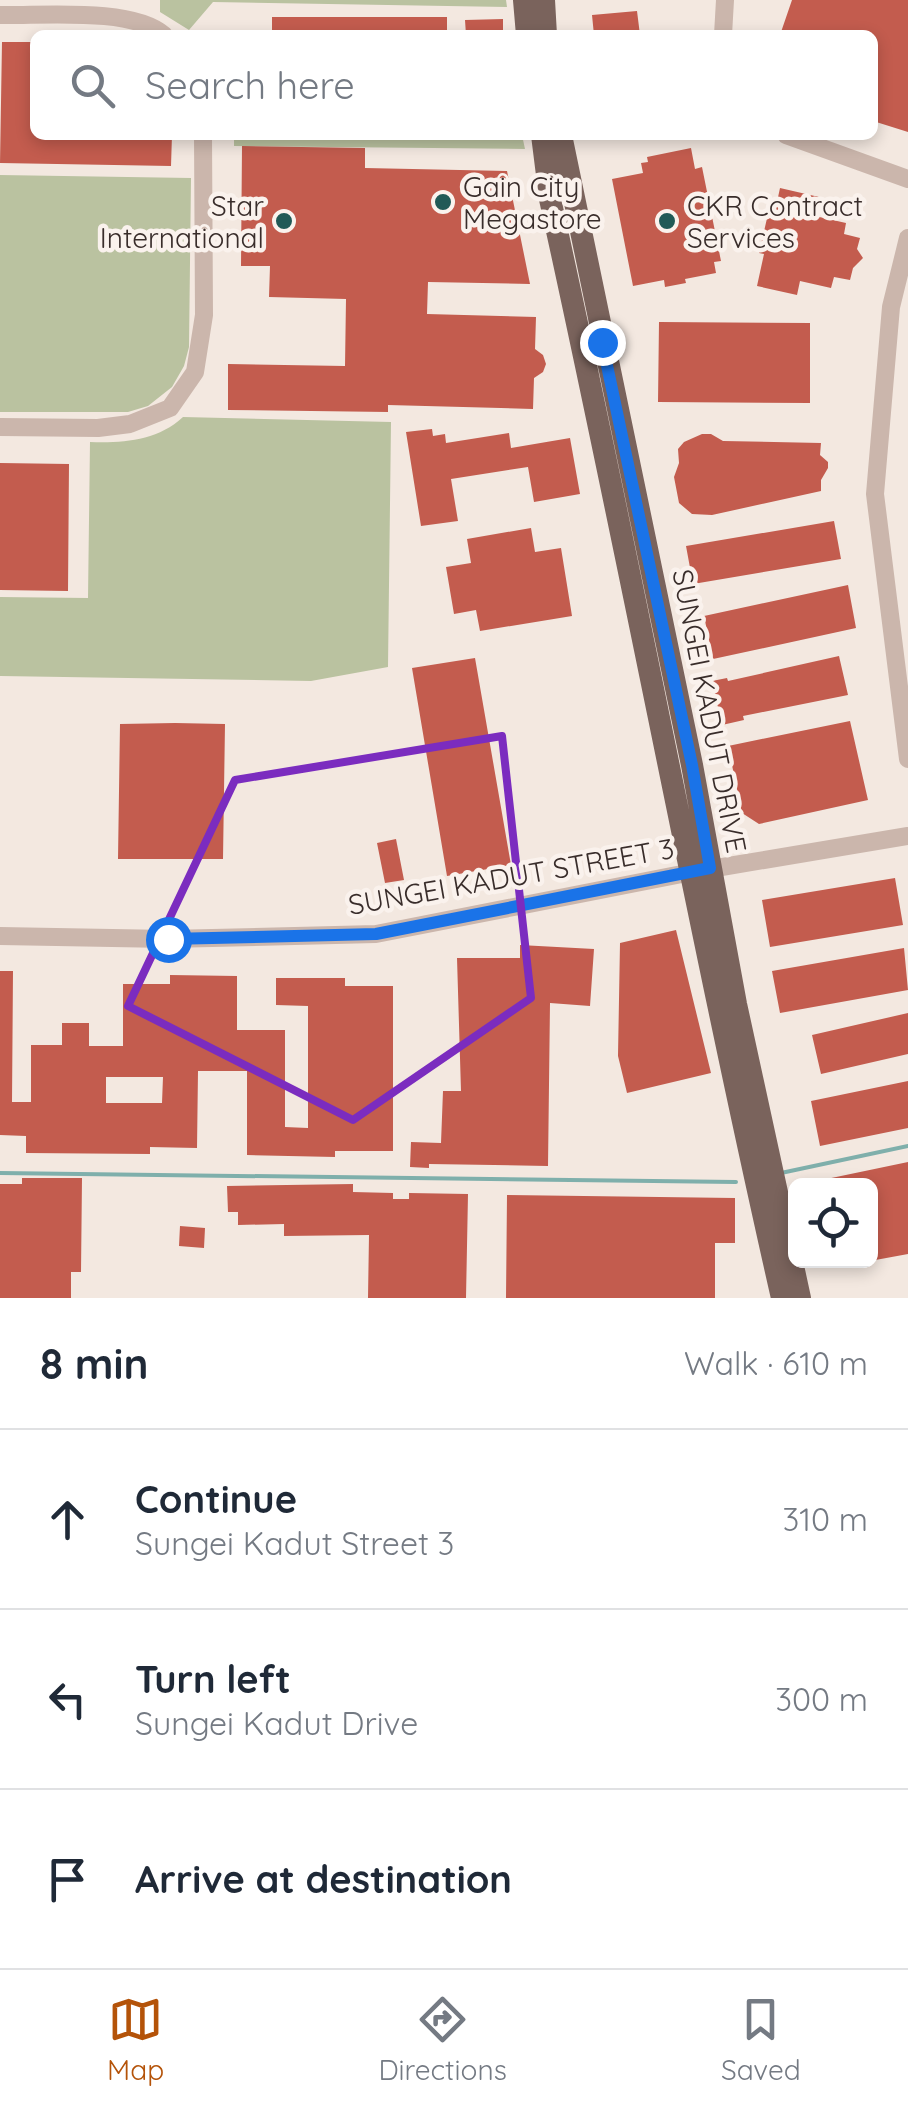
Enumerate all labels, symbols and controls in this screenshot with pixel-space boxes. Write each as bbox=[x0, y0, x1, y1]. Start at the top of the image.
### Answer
search box bbox=[30, 30, 878, 140]
icon: search bbox=[65, 58, 120, 113]
text: Search here bbox=[145, 61, 355, 109]
place label: Gain City Megastore bbox=[463, 169, 602, 236]
place label: Star International bbox=[100, 188, 264, 255]
place label: CKR Contract Services bbox=[687, 188, 863, 255]
marker: Gain City Megastore bbox=[432, 191, 454, 213]
marker: Star International bbox=[273, 210, 295, 232]
marker: CKR Contract Services bbox=[656, 210, 678, 232]
route end bbox=[580, 320, 626, 366]
street label: SUNGEI KADUT DRIVE bbox=[665, 566, 755, 856]
street label: SUNGEI KADUT STREET 3 bbox=[345, 830, 677, 922]
route start bbox=[146, 917, 192, 963]
map controls bbox=[788, 1178, 878, 1268]
button: locate bbox=[788, 1178, 878, 1268]
text: 8 min bbox=[40, 1337, 148, 1390]
text: Walk · 610 m bbox=[684, 1343, 868, 1383]
text: Continue bbox=[135, 1475, 297, 1523]
icon: ahead bbox=[40, 1492, 95, 1547]
text: 310 m bbox=[782, 1499, 868, 1539]
text: Sungei Kadut Street 3 bbox=[135, 1523, 454, 1563]
text: Turn left bbox=[135, 1655, 291, 1703]
icon: left bbox=[40, 1672, 95, 1727]
text: 300 m bbox=[775, 1679, 868, 1719]
text: Sungei Kadut Drive bbox=[135, 1703, 418, 1743]
icon: arrive bbox=[40, 1852, 95, 1907]
text: Arrive at destination bbox=[135, 1855, 512, 1903]
tab: Map bbox=[107, 1992, 164, 2087]
tab: Directions bbox=[378, 1992, 507, 2087]
tab: Saved bbox=[721, 1992, 801, 2087]

